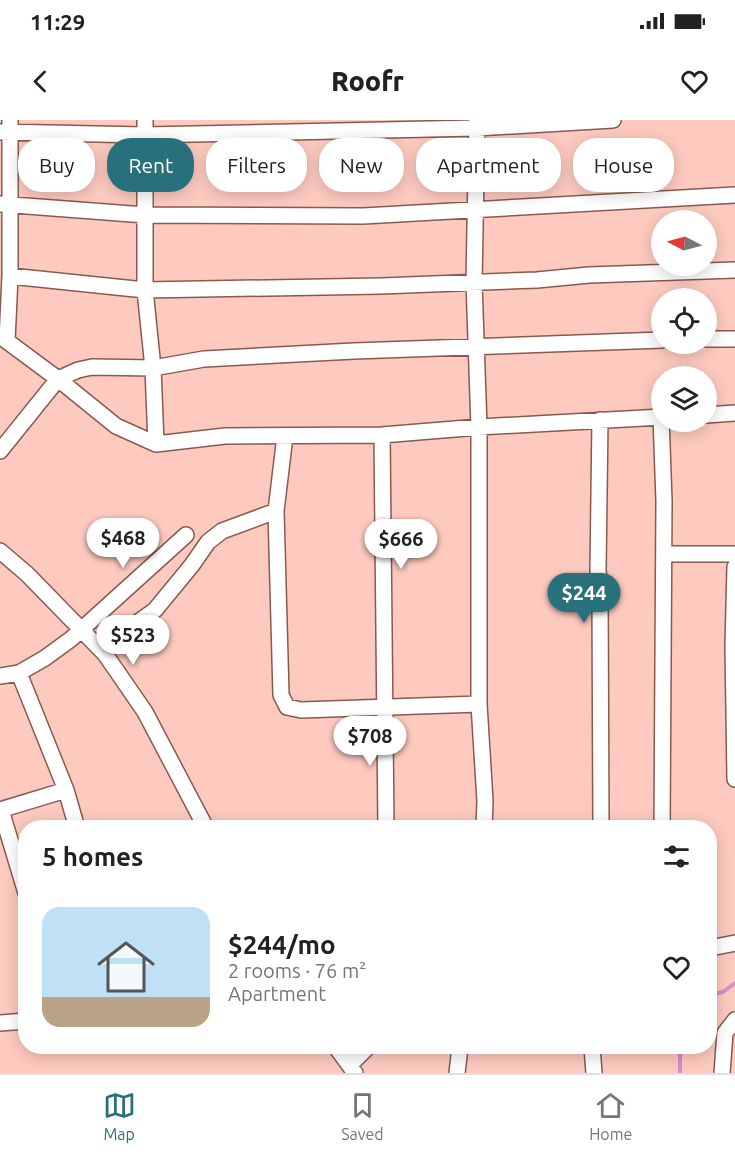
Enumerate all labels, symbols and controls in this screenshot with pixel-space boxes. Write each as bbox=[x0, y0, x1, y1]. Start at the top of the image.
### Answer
text: 11:29 bbox=[30, 9, 85, 34]
icon: back bbox=[24, 65, 57, 98]
icon: heart bbox=[678, 65, 711, 98]
text: Roofr bbox=[331, 66, 404, 96]
chip: Buy bbox=[18, 138, 95, 192]
chip: Rent bbox=[107, 138, 194, 192]
chip: Filters bbox=[206, 138, 307, 192]
chip: New bbox=[319, 138, 404, 192]
chip: Apartment bbox=[416, 138, 561, 192]
chip: House bbox=[573, 138, 674, 192]
north arrow bbox=[651, 210, 717, 276]
map controls bbox=[651, 210, 717, 432]
button: locate bbox=[651, 288, 717, 354]
button: layers bbox=[651, 366, 717, 432]
pin: $468 bbox=[87, 518, 159, 569]
pin: $666 bbox=[365, 519, 437, 570]
text: $468 bbox=[100, 526, 146, 549]
text: $666 bbox=[378, 527, 424, 550]
pin: $244 bbox=[548, 573, 620, 624]
text: $244 bbox=[561, 581, 607, 604]
pin: $523 bbox=[97, 615, 169, 666]
text: $523 bbox=[110, 623, 156, 646]
pin: $708 bbox=[334, 716, 406, 767]
text: $708 bbox=[347, 724, 393, 747]
icon: filters bbox=[660, 840, 693, 873]
text: 5 homes bbox=[42, 842, 143, 871]
text: $244/mo bbox=[228, 930, 336, 959]
icon: home bbox=[90, 931, 162, 1003]
icon: heart bbox=[660, 951, 693, 984]
text: 2 rooms · 76 m² bbox=[228, 959, 366, 982]
text: Apartment bbox=[228, 982, 326, 1005]
tab: Map bbox=[103, 1089, 136, 1143]
tab: Saved bbox=[341, 1089, 384, 1143]
tab: Home bbox=[589, 1089, 632, 1143]

